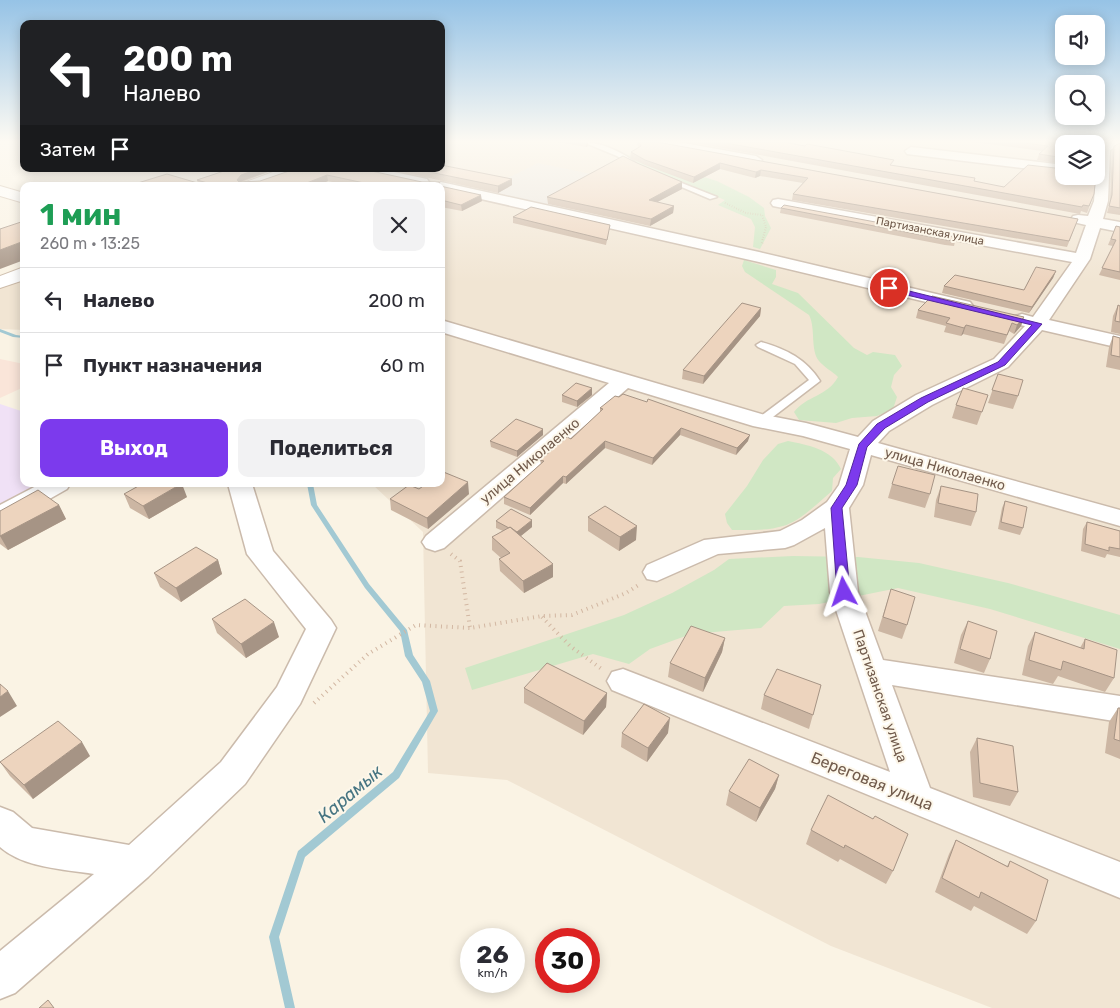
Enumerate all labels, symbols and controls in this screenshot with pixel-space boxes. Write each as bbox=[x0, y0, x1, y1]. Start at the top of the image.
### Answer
map controls bbox=[1055, 15, 1105, 185]
button: sound bbox=[1055, 15, 1105, 65]
text: 200 m bbox=[123, 38, 233, 80]
icon: left bbox=[40, 40, 105, 105]
button: search bbox=[1055, 75, 1105, 125]
text: Налево bbox=[123, 80, 201, 107]
icon: arrive bbox=[106, 135, 134, 163]
button: layers bbox=[1055, 135, 1105, 185]
text: Затем bbox=[40, 138, 96, 161]
text: 1 мин bbox=[40, 197, 121, 233]
button: close bbox=[373, 199, 425, 251]
street label: Партизанская улица bbox=[875, 214, 985, 248]
text: 260 m · 13:25 bbox=[40, 234, 140, 253]
pin bbox=[868, 267, 910, 309]
icon: arrive bbox=[875, 274, 903, 302]
icon: left bbox=[40, 286, 68, 314]
text: Налево bbox=[83, 289, 155, 312]
text: 200 m bbox=[368, 289, 425, 312]
icon: arrive bbox=[40, 351, 68, 379]
text: Пункт назначения bbox=[83, 354, 262, 377]
text: 60 m bbox=[380, 354, 425, 377]
street label: улица Николаенко bbox=[477, 414, 583, 508]
button: Выход bbox=[40, 419, 228, 477]
button: Поделиться bbox=[238, 419, 425, 477]
street label: улица Николаенко bbox=[883, 444, 1007, 494]
position arrow bbox=[817, 565, 869, 617]
street label: Партизанская улица bbox=[849, 627, 911, 765]
street label: Береговая улица bbox=[808, 748, 936, 814]
water label: Карамык bbox=[313, 760, 387, 828]
speed limit sign: 30 bbox=[535, 928, 600, 993]
text: 26 bbox=[476, 940, 509, 969]
text: km/h bbox=[478, 966, 507, 980]

